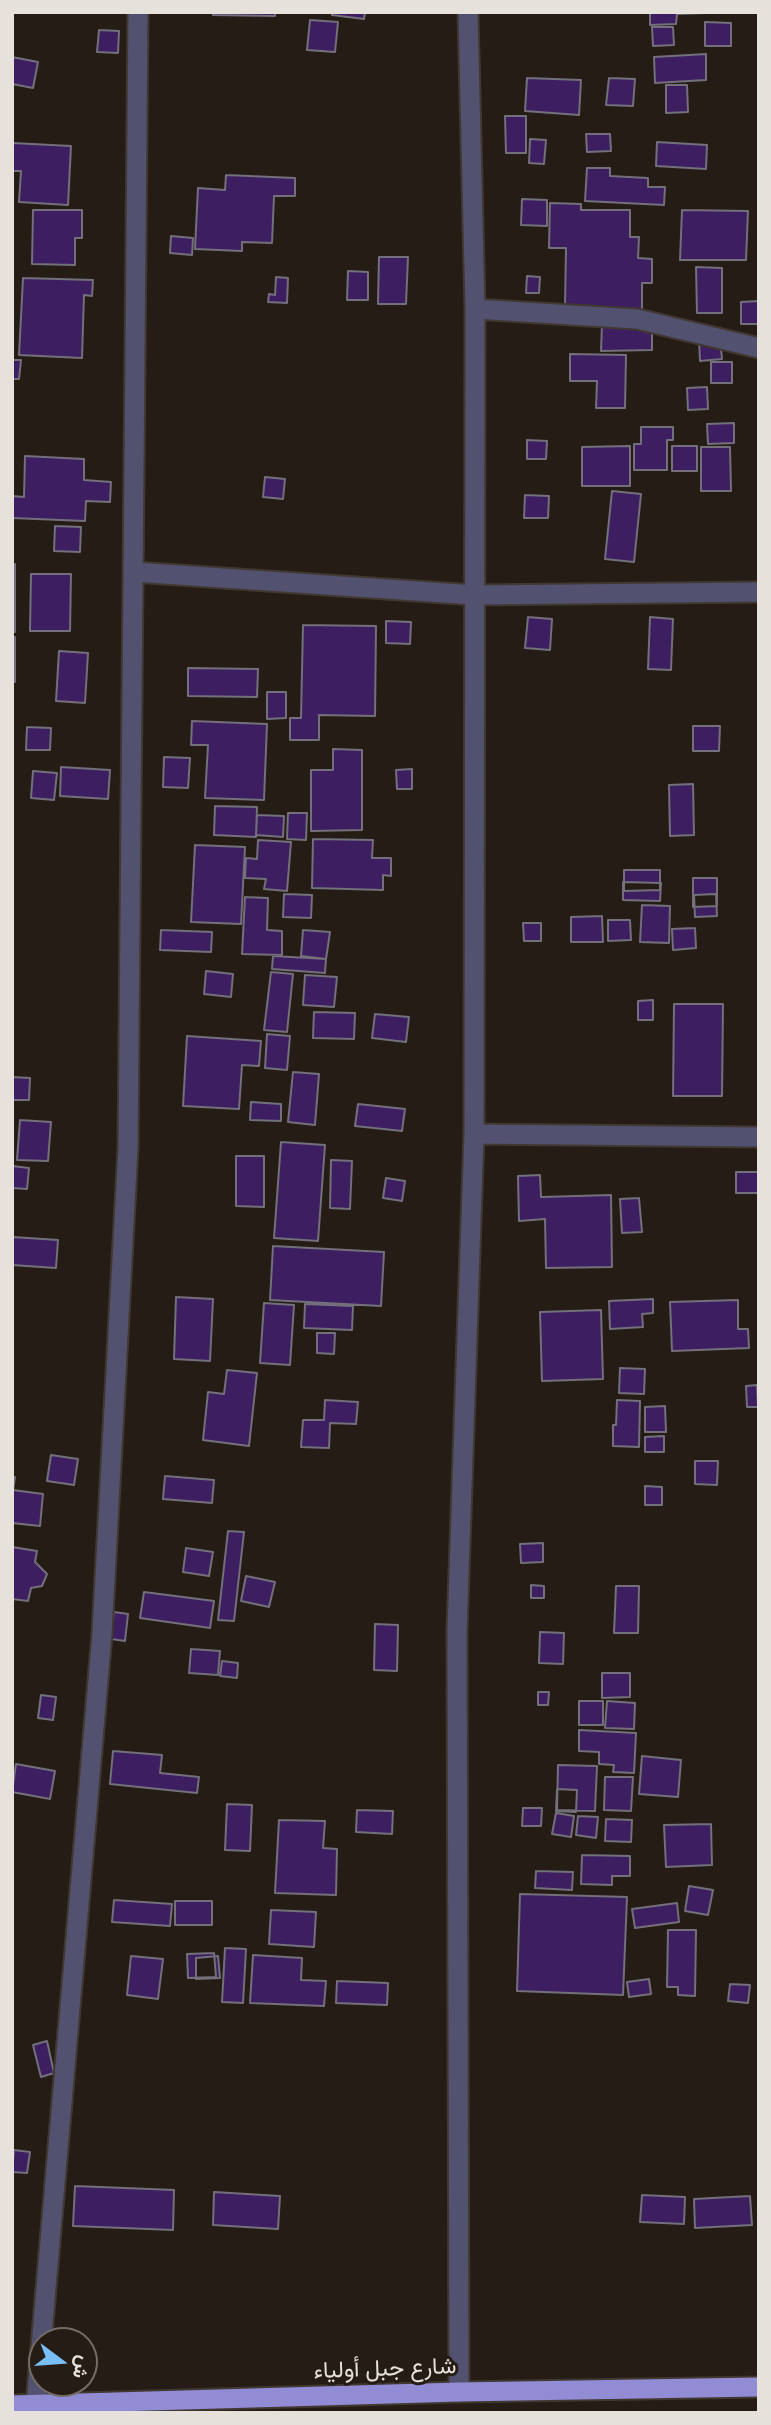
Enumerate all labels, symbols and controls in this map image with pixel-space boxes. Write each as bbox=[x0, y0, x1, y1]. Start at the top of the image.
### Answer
north arrow bbox=[28, 2327, 98, 2397]
text: ش bbox=[66, 2353, 97, 2382]
street label: شارع جبل أولياء bbox=[313, 2354, 457, 2386]

